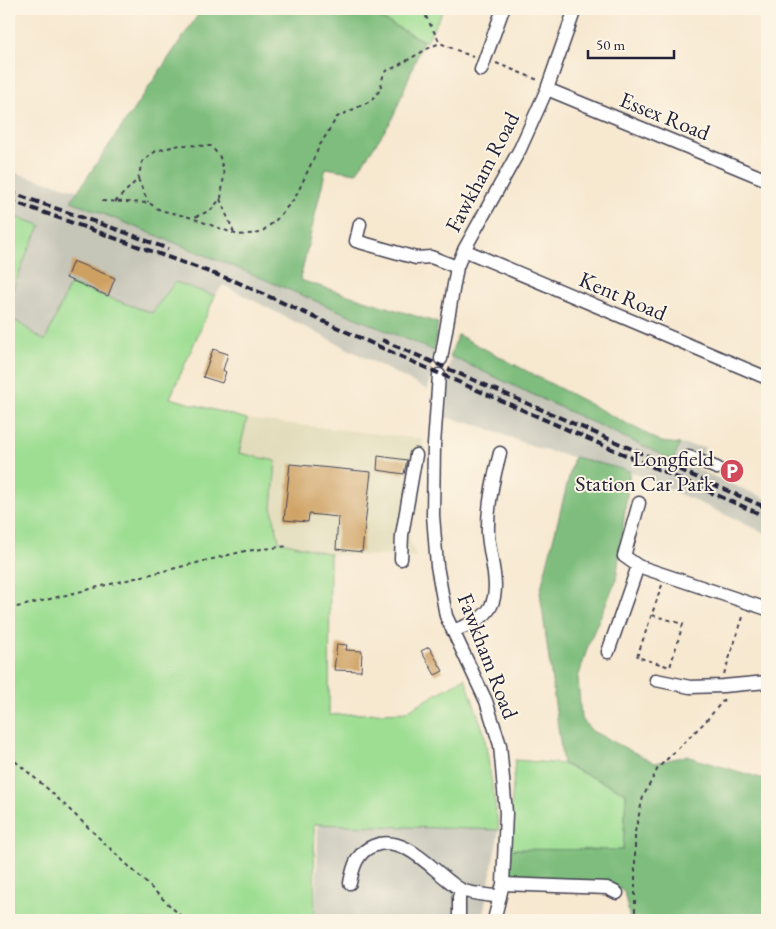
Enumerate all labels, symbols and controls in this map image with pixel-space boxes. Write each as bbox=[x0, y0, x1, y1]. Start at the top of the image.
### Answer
scale bar bbox=[588, 28, 675, 60]
text: 50 m bbox=[596, 35, 625, 54]
street label: Essex Road bbox=[616, 85, 715, 148]
street label: Fawkham Road bbox=[438, 106, 526, 237]
street label: Kent Road bbox=[575, 265, 672, 328]
place label: Longfield Station Car Park bbox=[575, 444, 715, 498]
parking icon: Longfield Station Car Park bbox=[719, 458, 745, 484]
street label: Fawkham Road bbox=[451, 589, 525, 724]

